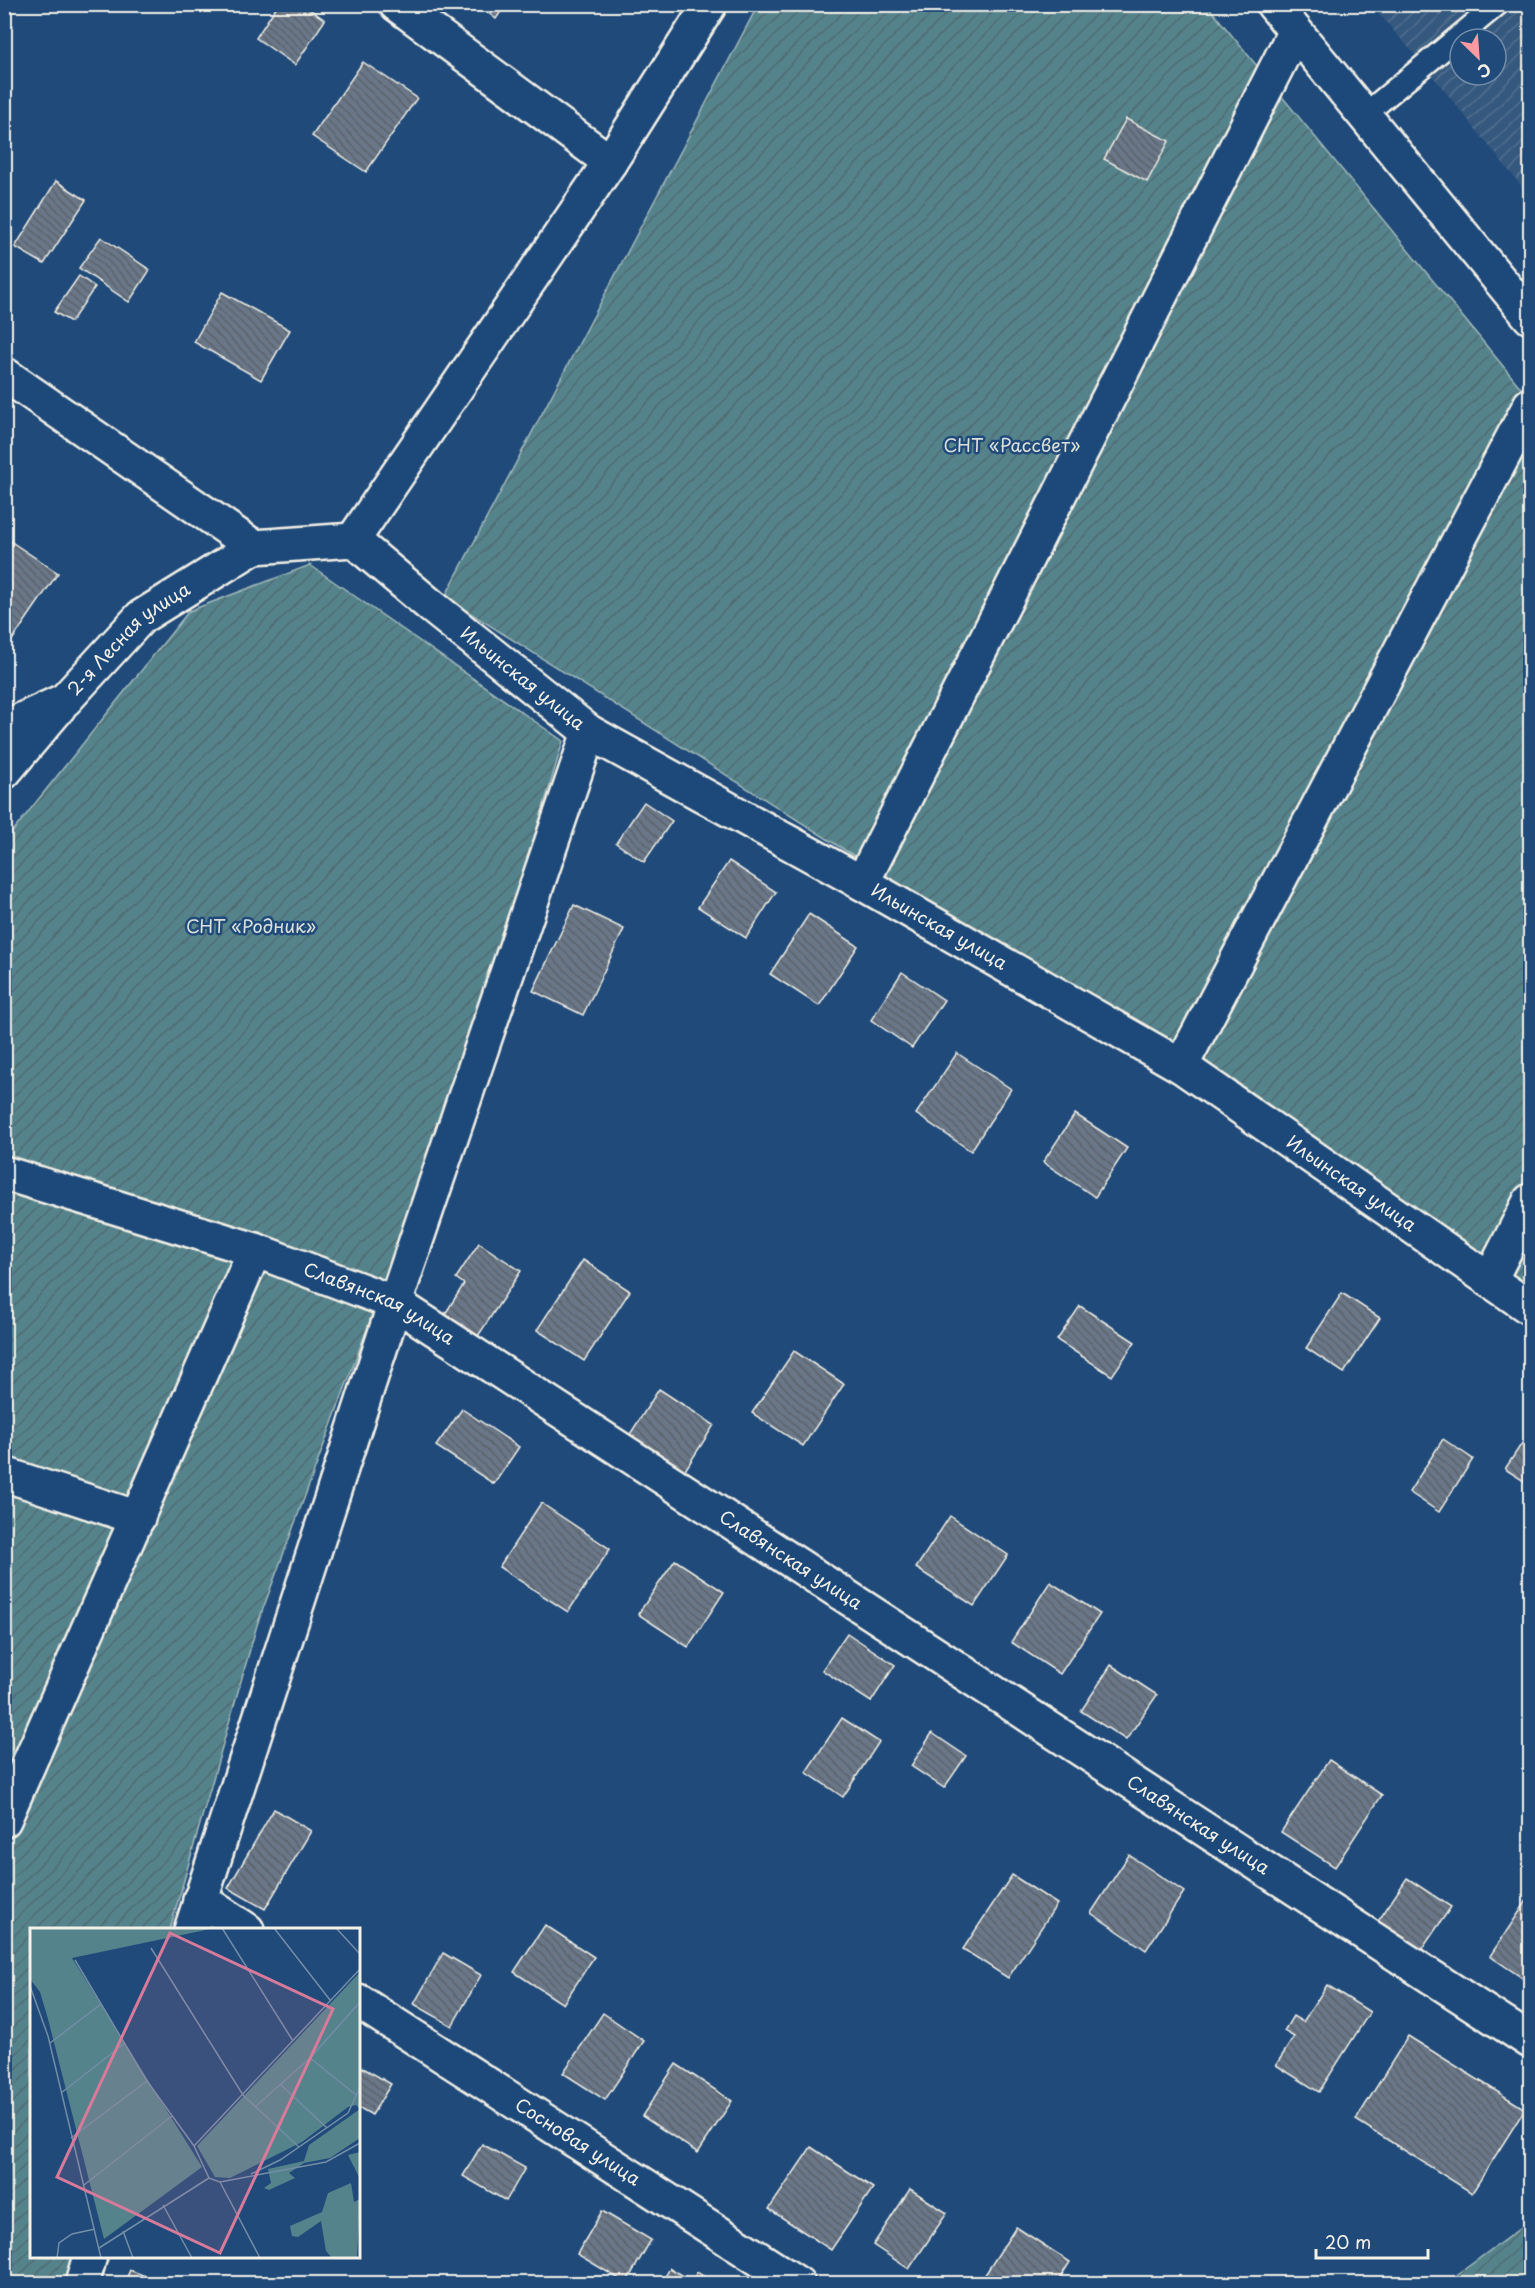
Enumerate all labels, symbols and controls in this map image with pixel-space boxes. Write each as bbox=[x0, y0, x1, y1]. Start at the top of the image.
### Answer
north arrow bbox=[1448, 27, 1508, 87]
text: С bbox=[1474, 58, 1495, 85]
park label: СНТ «Рассвет» bbox=[944, 431, 1080, 458]
street label: 2-я Лесная улица bbox=[60, 575, 195, 701]
street label: Ильинская улица bbox=[455, 619, 592, 736]
street label: Ильинская улица bbox=[867, 876, 1013, 976]
park label: СНТ «Родник» bbox=[186, 912, 316, 939]
street label: Ильинская улица bbox=[1281, 1128, 1423, 1238]
street label: Славянская улица bbox=[300, 1255, 461, 1351]
street label: Славянская улица bbox=[714, 1502, 869, 1616]
street label: Славянская улица bbox=[1122, 1767, 1276, 1881]
inset map bbox=[30, 1928, 360, 2258]
street label: Сосновая улица bbox=[510, 2090, 647, 2192]
scale bar bbox=[1316, 2222, 1428, 2260]
text: 20 m bbox=[1325, 2228, 1371, 2255]

